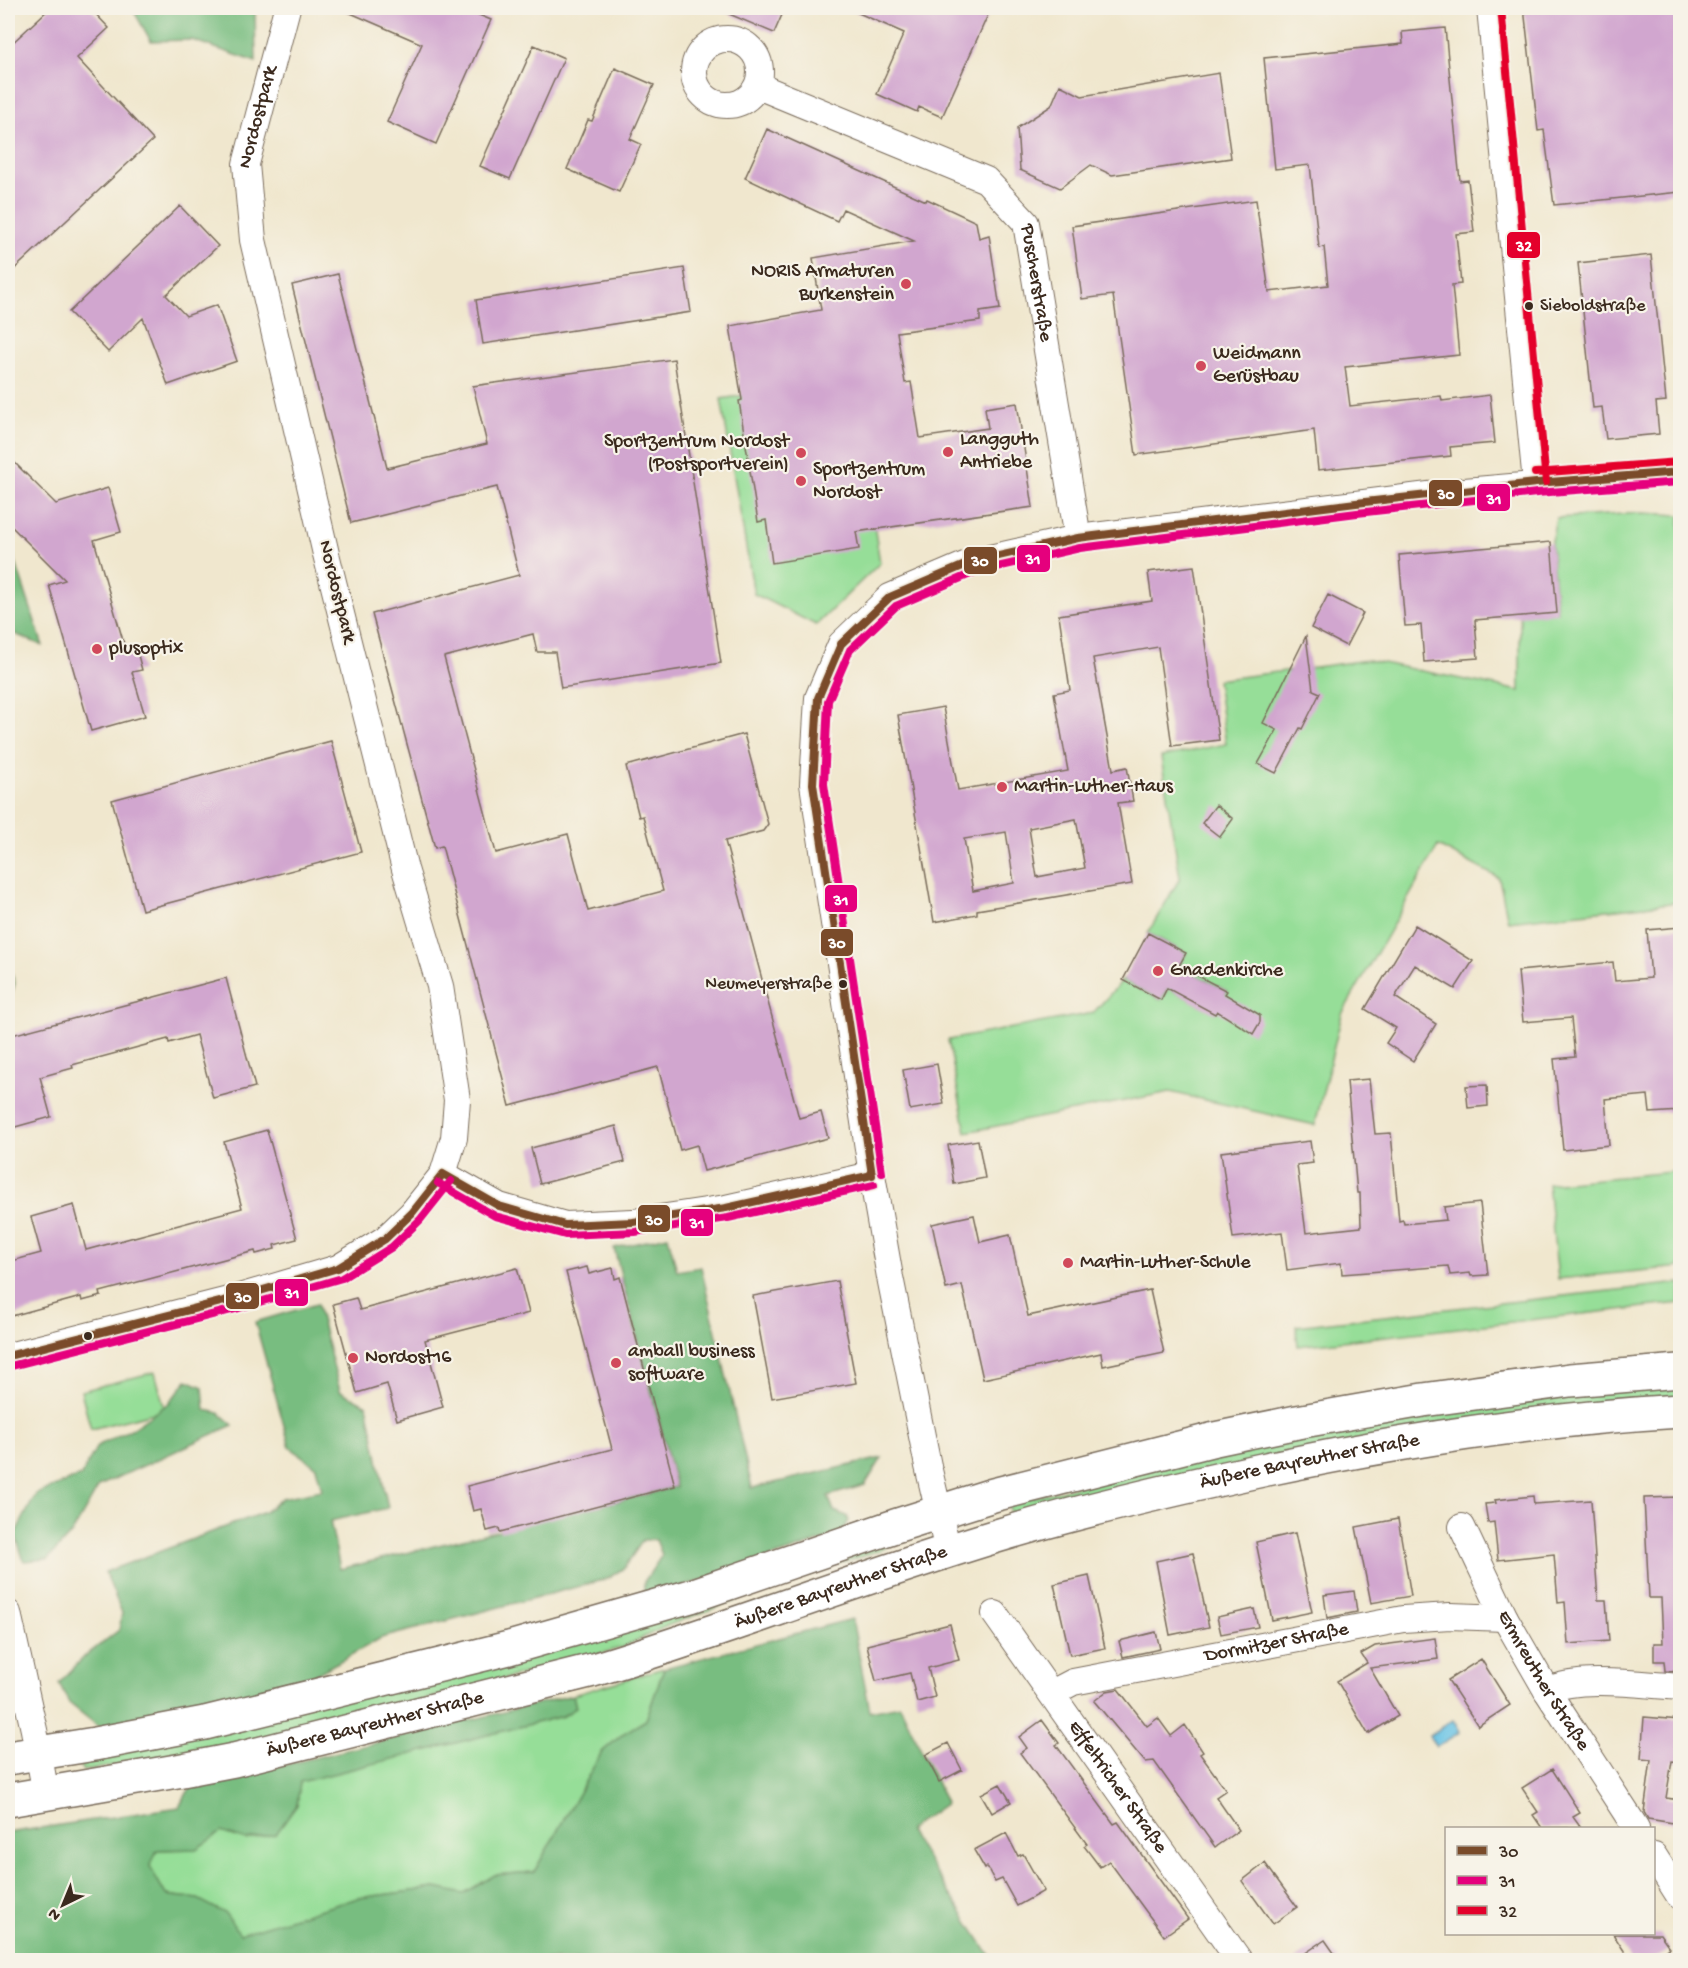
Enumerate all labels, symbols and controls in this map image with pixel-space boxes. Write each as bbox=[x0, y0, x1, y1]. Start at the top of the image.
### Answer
street label: Nordostpark bbox=[234, 62, 283, 171]
street label: Puscherstraße bbox=[1015, 221, 1057, 344]
line badge: 32 bbox=[1506, 231, 1541, 259]
text: 32 bbox=[1515, 239, 1532, 258]
place label: NORIS Armaturen Burkenstein bbox=[751, 261, 894, 307]
marker: NORIS Armaturen Burkenstein bbox=[899, 277, 913, 291]
place label: Sieboldstraße bbox=[1540, 296, 1646, 317]
marker: Sieboldstraße bbox=[1523, 300, 1535, 312]
place label: Weidmann Gerüstbau bbox=[1213, 343, 1301, 389]
marker: Weidmann Gerüstbau bbox=[1194, 359, 1208, 373]
place label: Langguth Antriebe bbox=[960, 429, 1039, 475]
place label: Sportzentrum Nordost (Postsportverein) bbox=[604, 431, 791, 477]
marker: Langguth Antriebe bbox=[941, 445, 955, 459]
marker: Sportzentrum Nordost (Postsportverein) bbox=[794, 446, 808, 460]
place label: Sportzentrum Nordost bbox=[813, 459, 925, 505]
marker: Sportzentrum Nordost bbox=[794, 474, 808, 488]
line badge: 30 bbox=[1428, 479, 1463, 507]
line badge: 31 bbox=[1476, 483, 1511, 512]
text: 30 bbox=[1436, 487, 1455, 506]
text: 31 bbox=[1486, 492, 1501, 511]
street label: Nordostpark bbox=[312, 538, 360, 648]
line badge: 31 bbox=[1016, 544, 1051, 573]
line badge: 30 bbox=[963, 546, 998, 575]
text: 31 bbox=[1025, 552, 1040, 571]
text: 30 bbox=[970, 554, 989, 573]
place label: plusoptix bbox=[108, 638, 184, 661]
marker: plusoptix bbox=[90, 642, 104, 656]
place label: Martin-Luther-Haus bbox=[1014, 776, 1174, 799]
marker: Martin-Luther-Haus bbox=[995, 780, 1009, 794]
line badge: 31 bbox=[824, 884, 858, 913]
text: 31 bbox=[833, 893, 848, 912]
line badge: 30 bbox=[820, 928, 854, 957]
text: 30 bbox=[827, 936, 846, 955]
place label: Gnadenkirche bbox=[1170, 960, 1284, 983]
marker: Gnadenkirche bbox=[1151, 964, 1165, 978]
place label: Neumeyerstraße bbox=[705, 974, 833, 995]
marker: Neumeyerstraße bbox=[837, 978, 849, 990]
line badge: 30 bbox=[637, 1204, 671, 1233]
line badge: 31 bbox=[680, 1208, 714, 1237]
text: 30 bbox=[644, 1213, 663, 1232]
text: 31 bbox=[689, 1216, 704, 1235]
place label: Martin-Luther-Schule bbox=[1080, 1252, 1251, 1275]
marker: Martin-Luther-Schule bbox=[1061, 1256, 1075, 1270]
line badge: 31 bbox=[274, 1278, 309, 1307]
line badge: 30 bbox=[225, 1282, 260, 1310]
text: 31 bbox=[284, 1286, 299, 1305]
text: 30 bbox=[233, 1290, 252, 1309]
unlabelled marker bbox=[82, 1330, 94, 1342]
place label: amball business software bbox=[628, 1341, 755, 1387]
place label: Nordost16 bbox=[365, 1347, 452, 1370]
marker: Nordost16 bbox=[346, 1351, 360, 1365]
marker: amball business software bbox=[609, 1356, 623, 1370]
street label: Äußere Bayreuther Straße bbox=[1198, 1429, 1422, 1495]
street label: Äußere Bayreuther Straße bbox=[732, 1540, 951, 1635]
street label: Ermreuther Straße bbox=[1492, 1607, 1595, 1756]
street label: Dormitzer Straße bbox=[1201, 1618, 1351, 1669]
street label: Äußere Bayreuther Straße bbox=[264, 1686, 487, 1763]
street label: Effeltricher Straße bbox=[1063, 1716, 1172, 1859]
legend bbox=[1445, 1827, 1655, 1935]
text: 30 bbox=[1498, 1843, 1519, 1864]
text: 31 bbox=[1498, 1873, 1516, 1894]
north arrow bbox=[33, 1875, 93, 1935]
text: N bbox=[44, 1903, 65, 1924]
text: 32 bbox=[1498, 1903, 1517, 1924]

